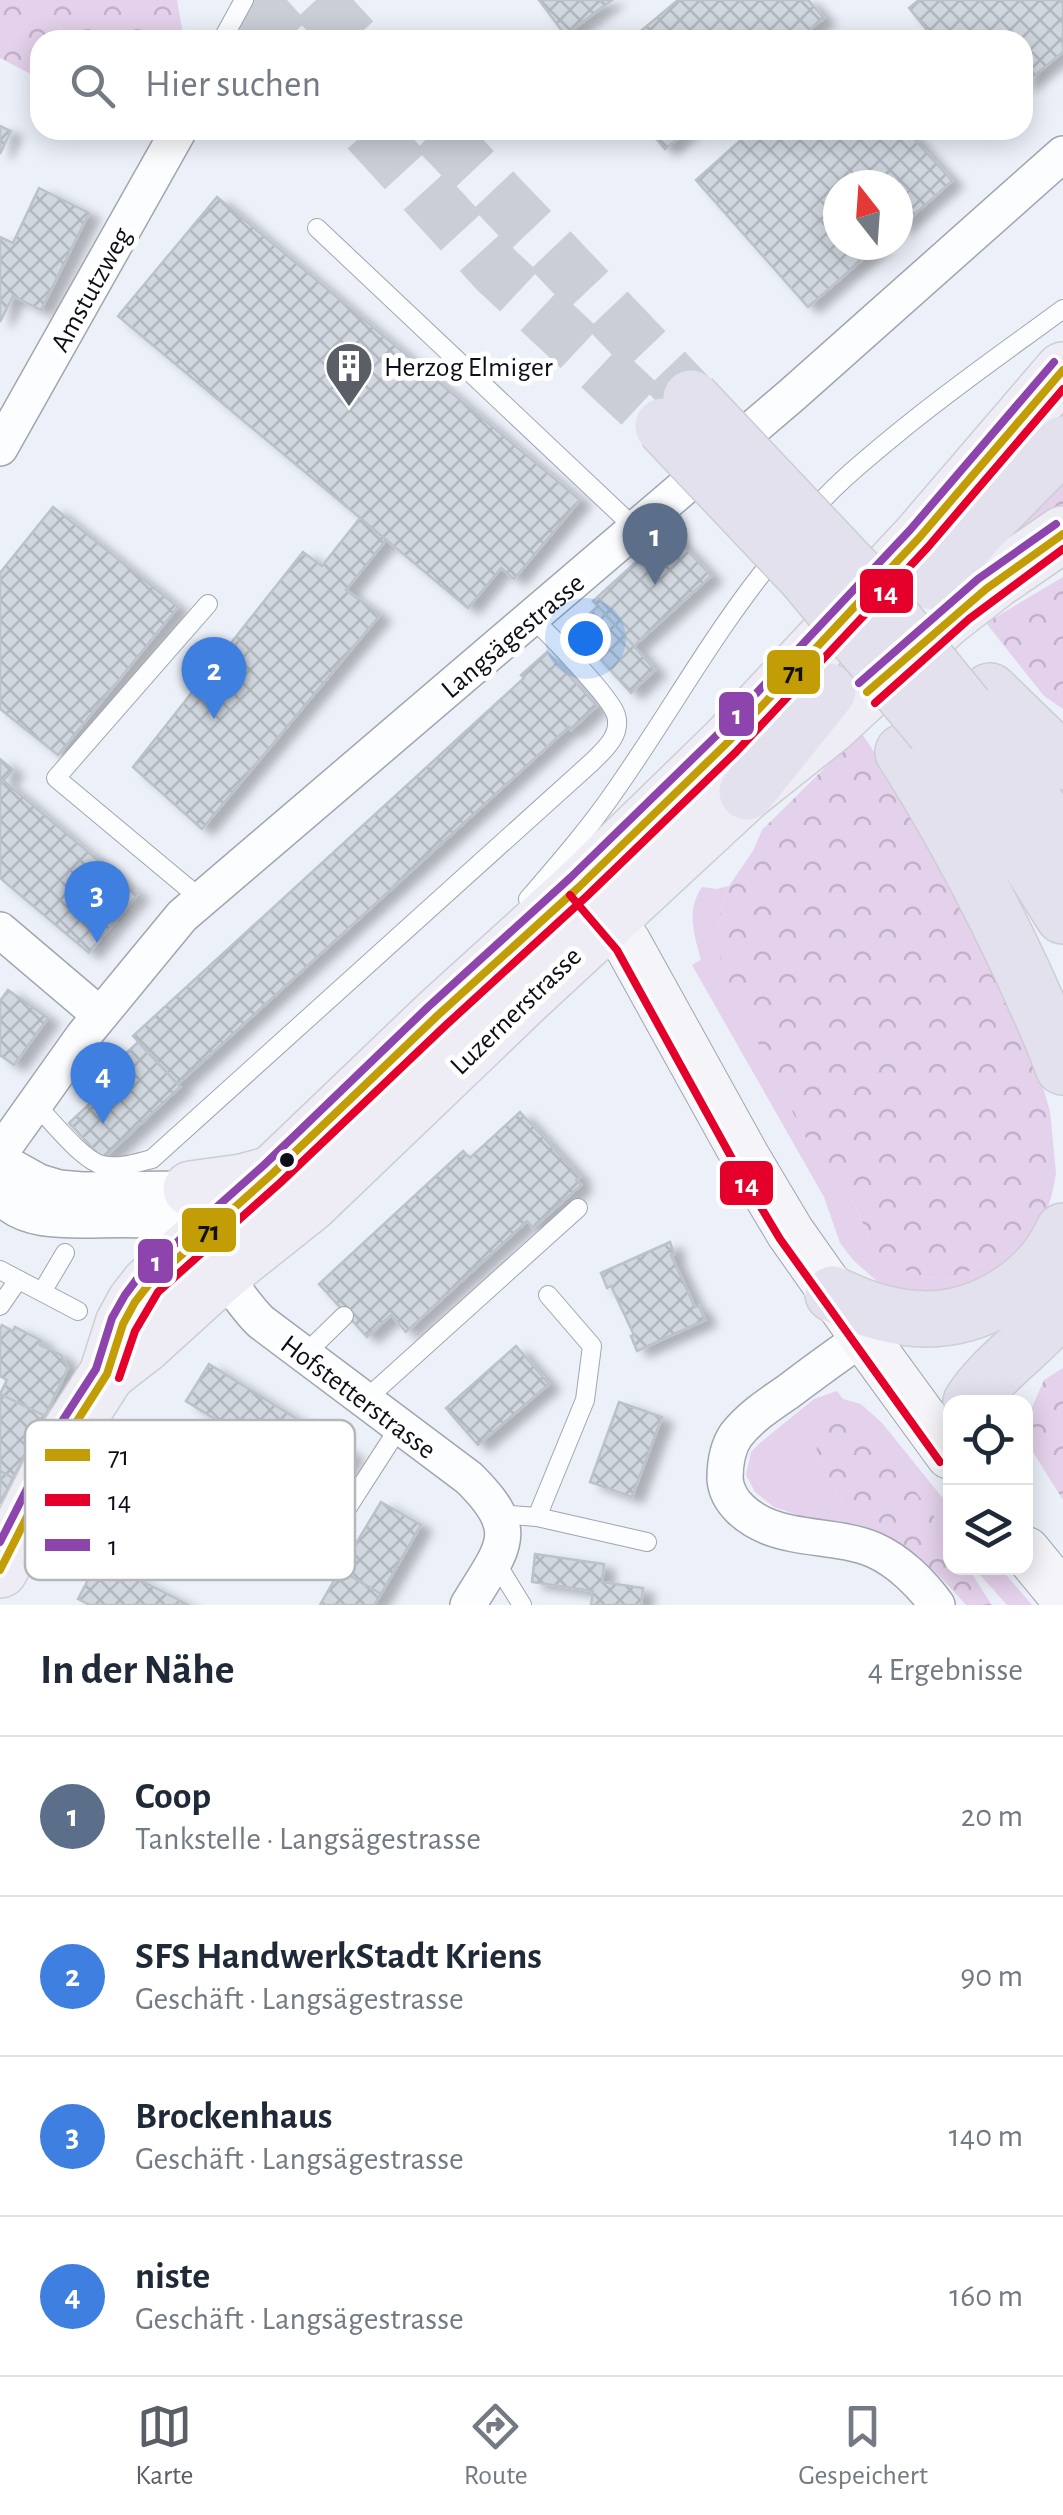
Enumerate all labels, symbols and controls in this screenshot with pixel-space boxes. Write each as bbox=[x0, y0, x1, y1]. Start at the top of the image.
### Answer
search box bbox=[30, 30, 1033, 140]
icon: search bbox=[65, 58, 120, 113]
text: Hier suchen bbox=[145, 66, 321, 104]
north arrow bbox=[823, 170, 913, 260]
street label: Amstutzweg bbox=[46, 223, 137, 357]
building icon: Herzog Elmiger bbox=[323, 340, 375, 408]
place label: Herzog Elmiger bbox=[384, 354, 553, 382]
pin: 1 bbox=[622, 502, 688, 585]
line badge: 14 bbox=[858, 567, 915, 615]
street label: Langsägestrasse bbox=[437, 569, 590, 704]
text: 14 bbox=[874, 579, 898, 607]
your location bbox=[560, 613, 611, 664]
pin: 2 bbox=[182, 636, 246, 719]
line badge: 71 bbox=[765, 648, 822, 696]
text: 71 bbox=[783, 659, 805, 687]
line badge: 1 bbox=[717, 690, 756, 738]
text: 1 bbox=[732, 702, 742, 730]
pin: 3 bbox=[64, 860, 130, 943]
street label: Luzernerstrasse bbox=[446, 942, 587, 1081]
pin: 4 bbox=[70, 1042, 136, 1124]
unlabelled marker bbox=[277, 1150, 297, 1170]
line badge: 14 bbox=[718, 1159, 775, 1207]
text: 14 bbox=[735, 1171, 759, 1199]
line badge: 71 bbox=[180, 1206, 238, 1254]
text: 71 bbox=[198, 1218, 220, 1246]
line badge: 1 bbox=[136, 1237, 175, 1285]
text: 1 bbox=[151, 1249, 161, 1277]
street label: Hofstetterstrasse bbox=[275, 1330, 441, 1465]
map controls bbox=[943, 1395, 1033, 1575]
button: locate bbox=[943, 1395, 1033, 1485]
legend bbox=[25, 1420, 355, 1580]
text: 71 bbox=[108, 1443, 129, 1471]
button: layers bbox=[943, 1485, 1033, 1575]
text: 14 bbox=[108, 1488, 131, 1516]
text: 1 bbox=[108, 1533, 118, 1561]
text: In der Nähe bbox=[40, 1649, 235, 1691]
text: 4 Ergebnisse bbox=[868, 1654, 1023, 1686]
text: Coop bbox=[135, 1778, 211, 1816]
text: 1 bbox=[67, 1800, 78, 1832]
text: 20 m bbox=[961, 1800, 1023, 1832]
text: Tankstelle · Langsägestrasse bbox=[135, 1823, 481, 1855]
text: SFS HandwerkStadt Kriens bbox=[135, 1938, 542, 1976]
text: 2 bbox=[65, 1960, 80, 1992]
text: 90 m bbox=[960, 1960, 1023, 1992]
text: Geschäft · Langsägestrasse bbox=[135, 1983, 464, 2015]
text: Brockenhaus bbox=[135, 2098, 332, 2136]
text: 3 bbox=[66, 2120, 79, 2152]
text: 140 m bbox=[949, 2120, 1023, 2152]
text: Geschäft · Langsägestrasse bbox=[135, 2143, 464, 2175]
text: niste bbox=[135, 2258, 210, 2296]
text: 4 bbox=[64, 2280, 81, 2312]
text: 160 m bbox=[949, 2280, 1023, 2312]
text: Geschäft · Langsägestrasse bbox=[135, 2303, 464, 2335]
tab: Karte bbox=[135, 2399, 193, 2493]
tab: Route bbox=[464, 2399, 528, 2493]
tab: Gespeichert bbox=[798, 2399, 928, 2493]

